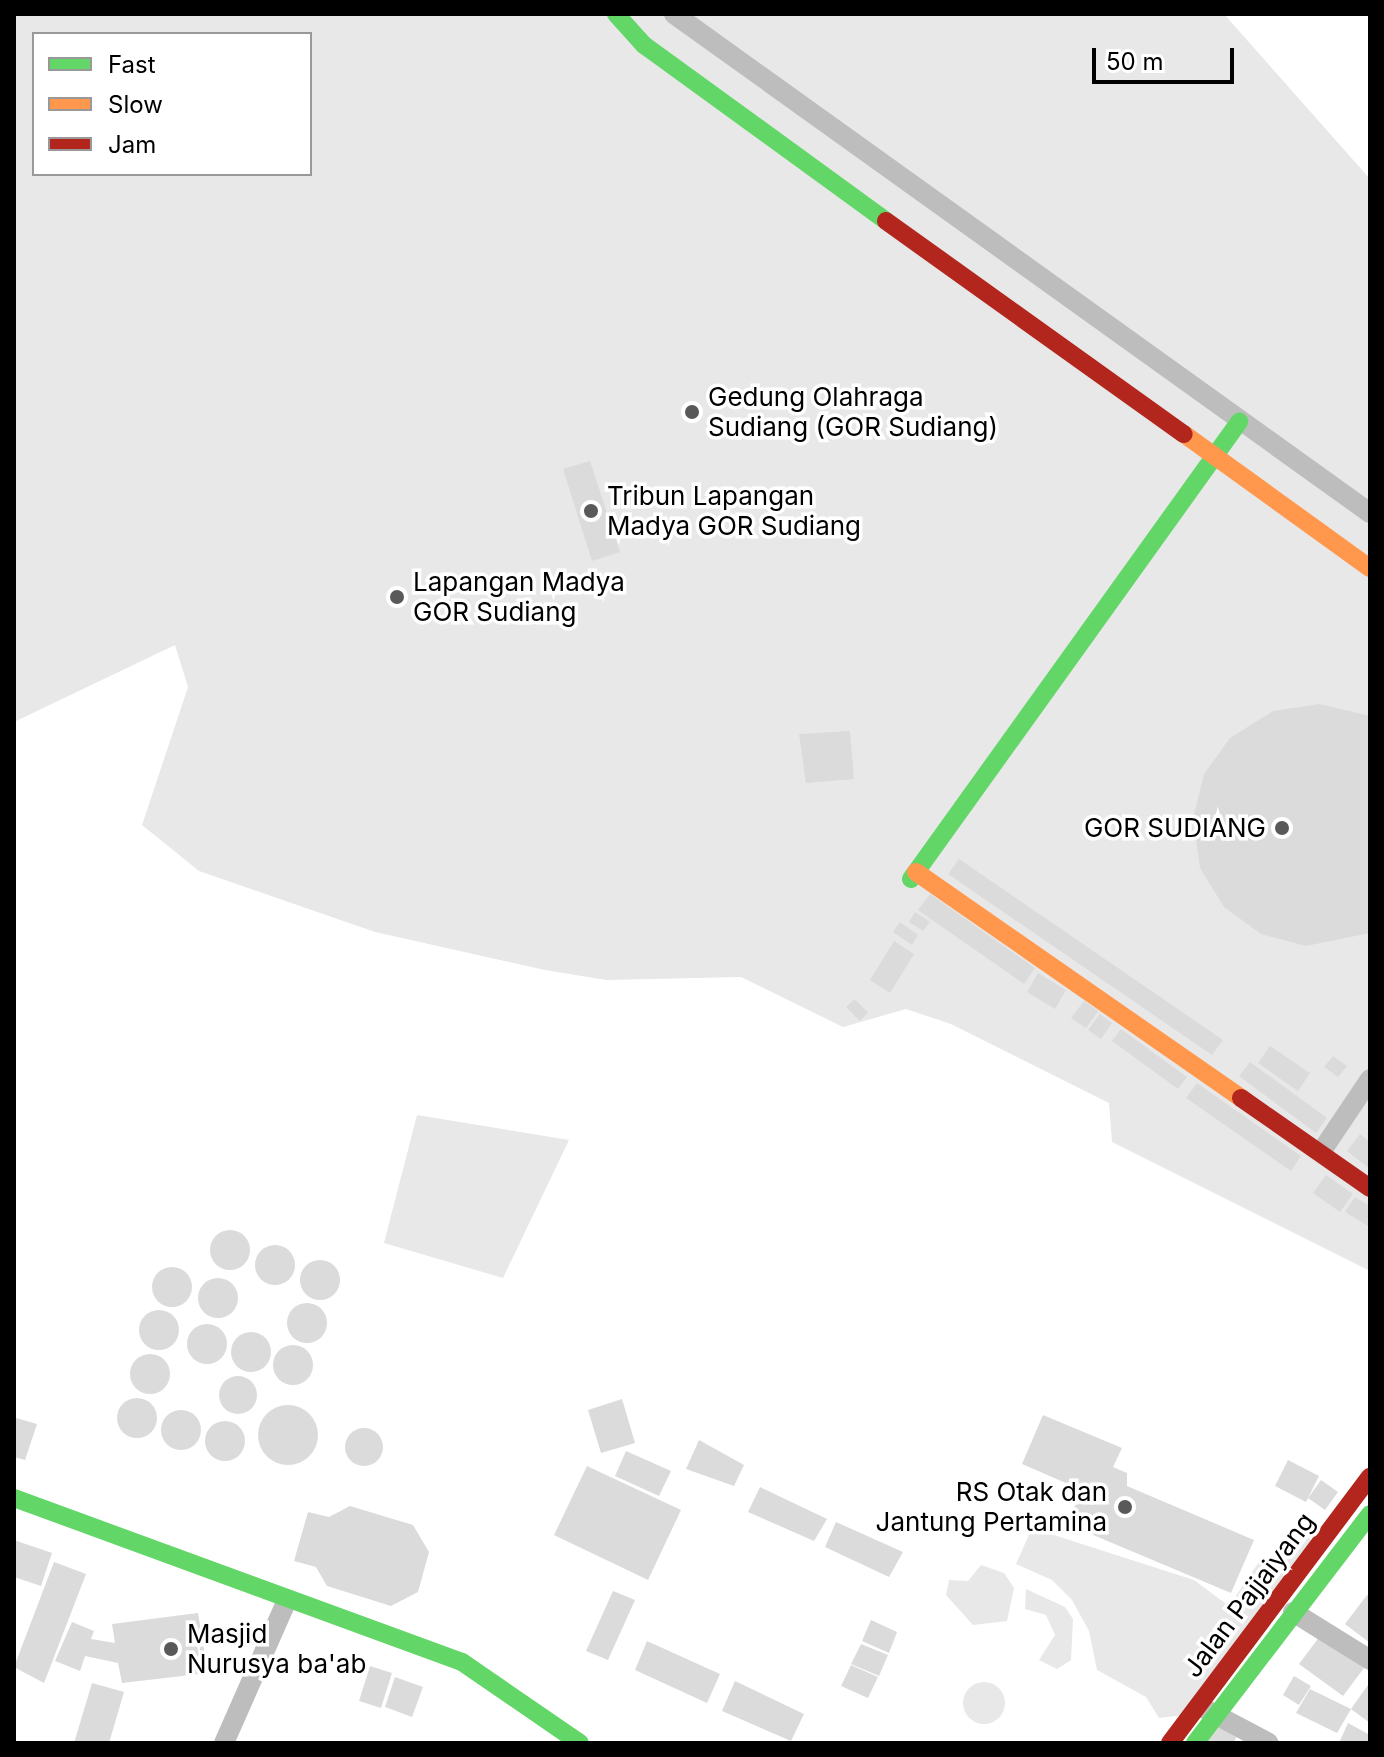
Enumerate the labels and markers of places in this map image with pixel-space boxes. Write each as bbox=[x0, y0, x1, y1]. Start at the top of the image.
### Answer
place label: Gedung Olahraga Sudiang (GOR Sudiang) bbox=[708, 381, 998, 442]
marker: Gedung Olahraga Sudiang (GOR Sudiang) bbox=[683, 403, 701, 421]
place label: Tribun Lapangan Madya GOR Sudiang bbox=[607, 480, 861, 542]
marker: Tribun Lapangan Madya GOR Sudiang bbox=[582, 502, 600, 520]
place label: Lapangan Madya GOR Sudiang bbox=[413, 566, 625, 628]
marker: Lapangan Madya GOR Sudiang bbox=[388, 588, 406, 606]
place label: GOR SUDIANG bbox=[1084, 812, 1266, 844]
marker: GOR SUDIANG bbox=[1273, 819, 1291, 837]
place label: RS Otak dan Jantung Pertamina bbox=[876, 1476, 1107, 1538]
marker: RS Otak dan Jantung Pertamina bbox=[1114, 1496, 1136, 1518]
place label: Masjid Nurusya ba'ab bbox=[187, 1618, 366, 1680]
marker: Masjid Nurusya ba'ab bbox=[162, 1640, 180, 1658]

